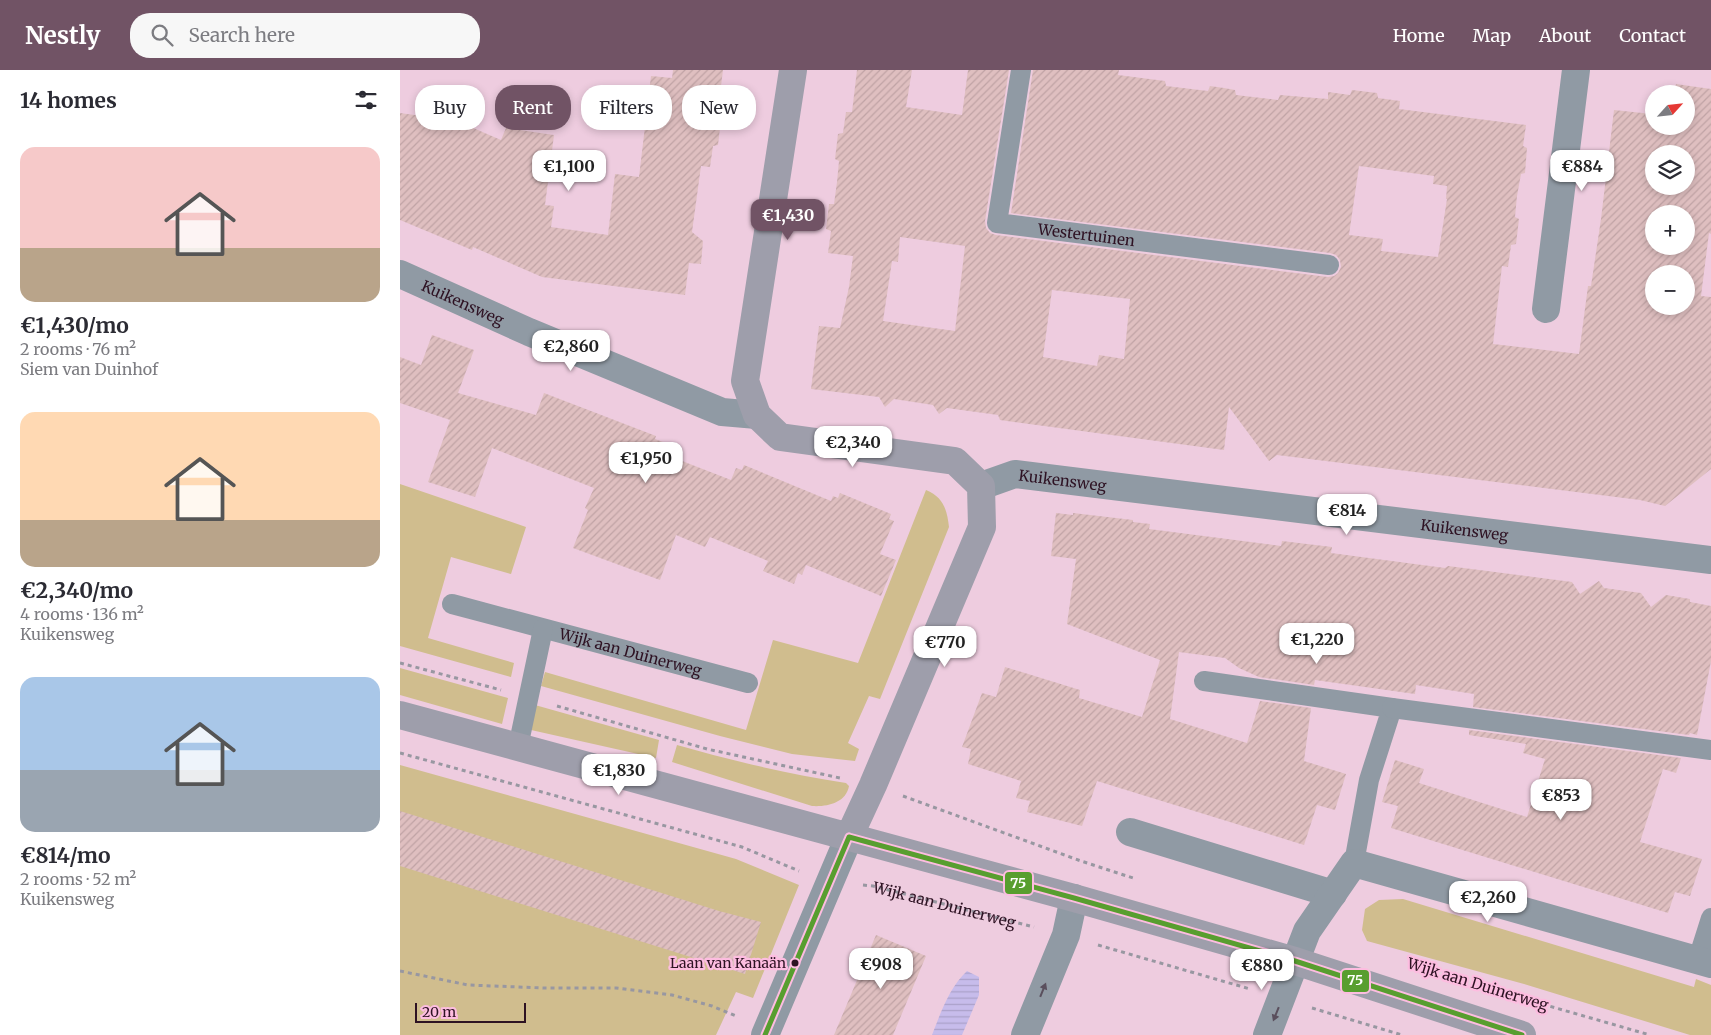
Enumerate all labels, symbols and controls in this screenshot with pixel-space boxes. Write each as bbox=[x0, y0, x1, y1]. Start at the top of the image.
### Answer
search box bbox=[130, 13, 480, 58]
text: Nestly bbox=[25, 20, 100, 51]
icon: search bbox=[148, 21, 176, 49]
text: Search here bbox=[188, 23, 295, 47]
text: Home bbox=[1393, 24, 1445, 47]
text: Map bbox=[1473, 24, 1511, 47]
text: About bbox=[1539, 24, 1591, 47]
text: Contact bbox=[1619, 24, 1686, 47]
chip: Buy bbox=[415, 85, 485, 130]
chip: Rent bbox=[495, 85, 571, 130]
chip: Filters bbox=[581, 85, 672, 130]
chip: New bbox=[682, 85, 756, 130]
north arrow bbox=[1645, 85, 1695, 135]
map controls bbox=[1645, 85, 1695, 315]
icon: filters bbox=[352, 86, 380, 114]
text: 14 homes bbox=[20, 87, 117, 114]
button: layers bbox=[1645, 145, 1695, 195]
pin: €1,100 bbox=[528, 150, 610, 192]
pin: €884 bbox=[1552, 150, 1612, 192]
text: €1,100 bbox=[543, 156, 595, 176]
text: €884 bbox=[1561, 156, 1603, 176]
icon: home bbox=[155, 179, 245, 269]
pin: €1,430 bbox=[747, 198, 829, 241]
text: €1,430 bbox=[762, 205, 814, 225]
button: + bbox=[1645, 205, 1695, 255]
street label: Westertuinen bbox=[1036, 219, 1136, 250]
button: − bbox=[1645, 265, 1695, 315]
street label: Kuikensweg bbox=[419, 276, 507, 329]
text: €1,430/mo bbox=[20, 312, 129, 339]
pin: €2,860 bbox=[530, 330, 612, 372]
text: €2,860 bbox=[543, 336, 599, 356]
text: 2 rooms · 76 m² bbox=[20, 339, 136, 359]
text: Siem van Duinhof bbox=[20, 359, 158, 379]
pin: €2,340 bbox=[812, 426, 894, 468]
text: €2,340 bbox=[825, 432, 881, 452]
pin: €1,950 bbox=[605, 442, 687, 484]
icon: home bbox=[155, 444, 245, 534]
text: €1,950 bbox=[620, 448, 672, 468]
street label: Kuikensweg bbox=[1018, 465, 1108, 495]
pin: €814 bbox=[1317, 494, 1377, 536]
text: €814 bbox=[1328, 500, 1366, 520]
street label: Kuikensweg bbox=[1420, 515, 1510, 544]
text: €2,340/mo bbox=[20, 577, 133, 604]
text: 4 rooms · 136 m² bbox=[20, 604, 144, 624]
pin: €1,220 bbox=[1276, 622, 1358, 665]
street label: Wijk aan Duinerweg bbox=[556, 623, 704, 680]
text: Kuikensweg bbox=[20, 624, 114, 644]
pin: €770 bbox=[915, 626, 975, 668]
text: €1,220 bbox=[1290, 629, 1344, 649]
text: €770 bbox=[925, 632, 965, 652]
icon: home bbox=[155, 709, 245, 799]
pin: €1,830 bbox=[578, 754, 660, 796]
text: €1,830 bbox=[593, 760, 645, 780]
pin: €853 bbox=[1531, 778, 1591, 821]
text: €853 bbox=[1542, 785, 1580, 805]
text: €814/mo bbox=[20, 842, 111, 869]
text: 2 rooms · 52 m² bbox=[20, 869, 136, 889]
line badge: 75 bbox=[1004, 871, 1033, 895]
text: 75 bbox=[1010, 874, 1026, 892]
street label: Wijk aan Duinerweg bbox=[870, 877, 1018, 932]
pin: €2,260 bbox=[1447, 880, 1529, 923]
text: €2,260 bbox=[1460, 887, 1516, 907]
text: Kuikensweg bbox=[20, 889, 114, 909]
pin: €908 bbox=[851, 948, 911, 990]
pin: €880 bbox=[1232, 948, 1292, 991]
street label: Wijk aan Duinerweg bbox=[1404, 953, 1551, 1015]
place label: Laan van Kanaän bbox=[670, 954, 786, 972]
text: €908 bbox=[860, 954, 902, 974]
text: €880 bbox=[1241, 955, 1283, 975]
marker: Laan van Kanaän bbox=[790, 958, 800, 968]
line badge: 75 bbox=[1341, 969, 1370, 993]
text: 75 bbox=[1347, 971, 1363, 989]
one-way arrow bbox=[1040, 983, 1048, 997]
scale bar bbox=[415, 1000, 526, 1023]
text: 20 m bbox=[422, 1003, 456, 1021]
one-way arrow bbox=[1271, 1007, 1279, 1022]

